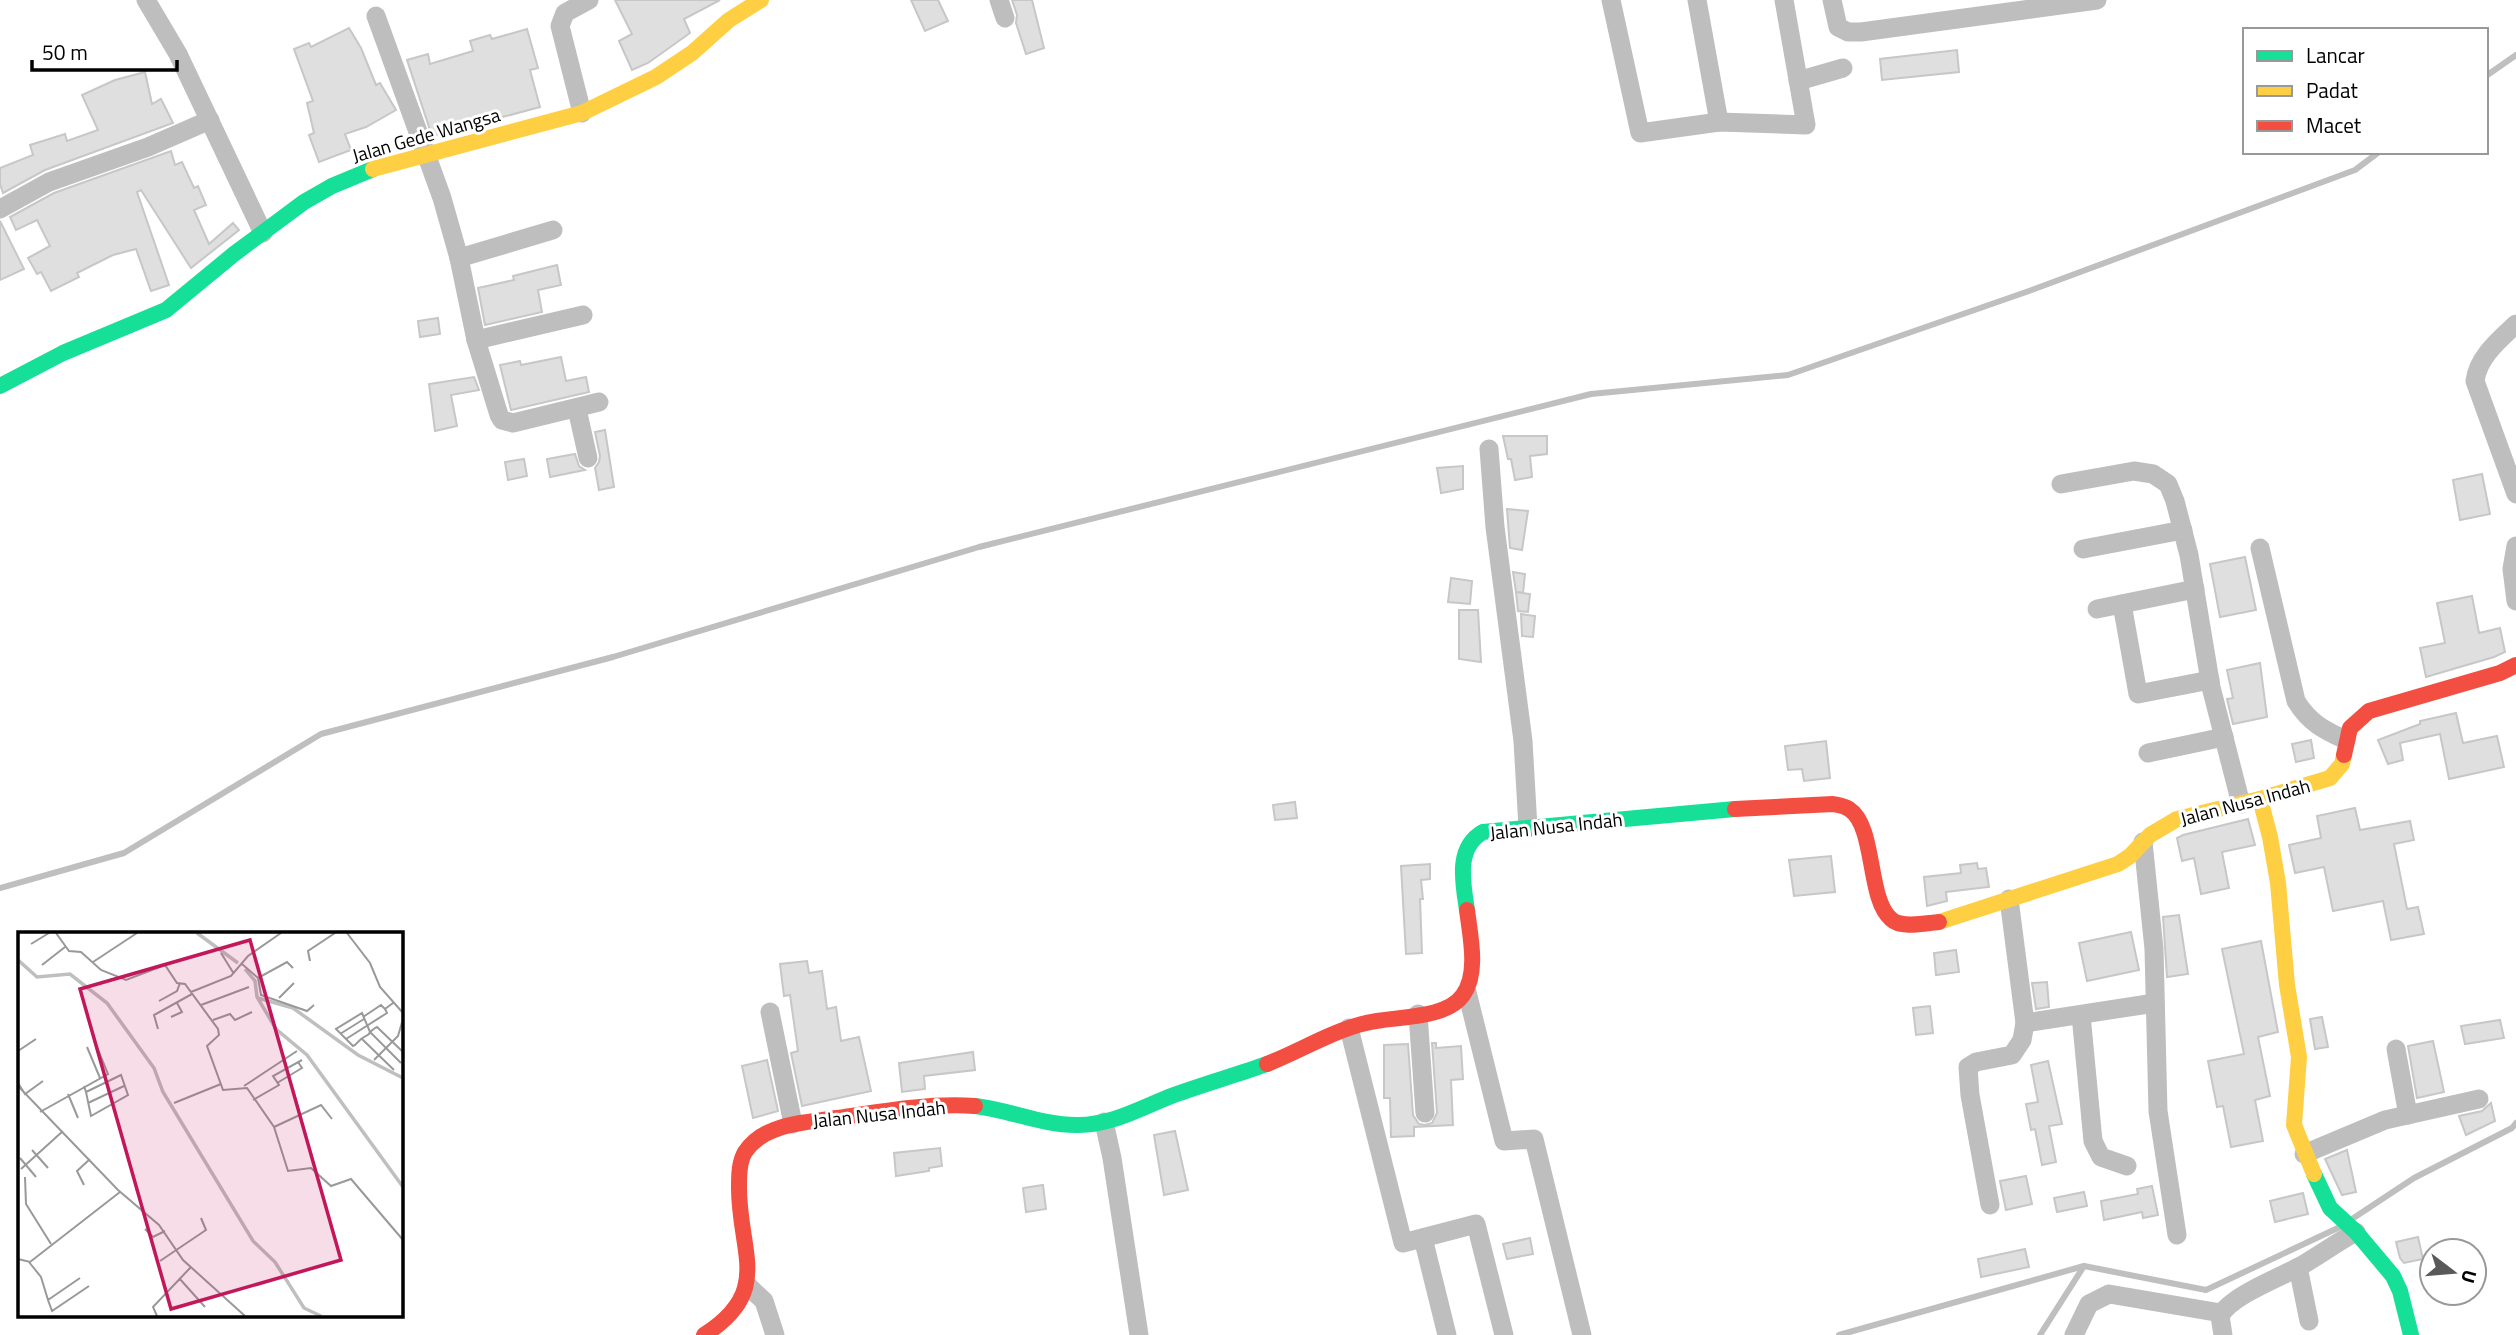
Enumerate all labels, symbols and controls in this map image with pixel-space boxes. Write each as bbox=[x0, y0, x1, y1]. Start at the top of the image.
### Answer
scale bar bbox=[32, 28, 177, 72]
legend bbox=[2243, 28, 2488, 154]
text: 50 m bbox=[42, 36, 88, 68]
text: Lancar bbox=[2306, 39, 2365, 71]
text: Padat bbox=[2306, 74, 2358, 106]
street label: Jalan Gede Wangsa bbox=[348, 99, 504, 170]
text: Macet bbox=[2306, 109, 2362, 141]
street label: Jalan Nusa Indah bbox=[2177, 770, 2313, 833]
street label: Jalan Nusa Indah bbox=[1488, 804, 1624, 847]
inset map bbox=[18, 932, 402, 1318]
street label: Jalan Nusa Indah bbox=[811, 1092, 947, 1135]
north arrow bbox=[2418, 1237, 2488, 1307]
text: U bbox=[2454, 1267, 2485, 1287]

